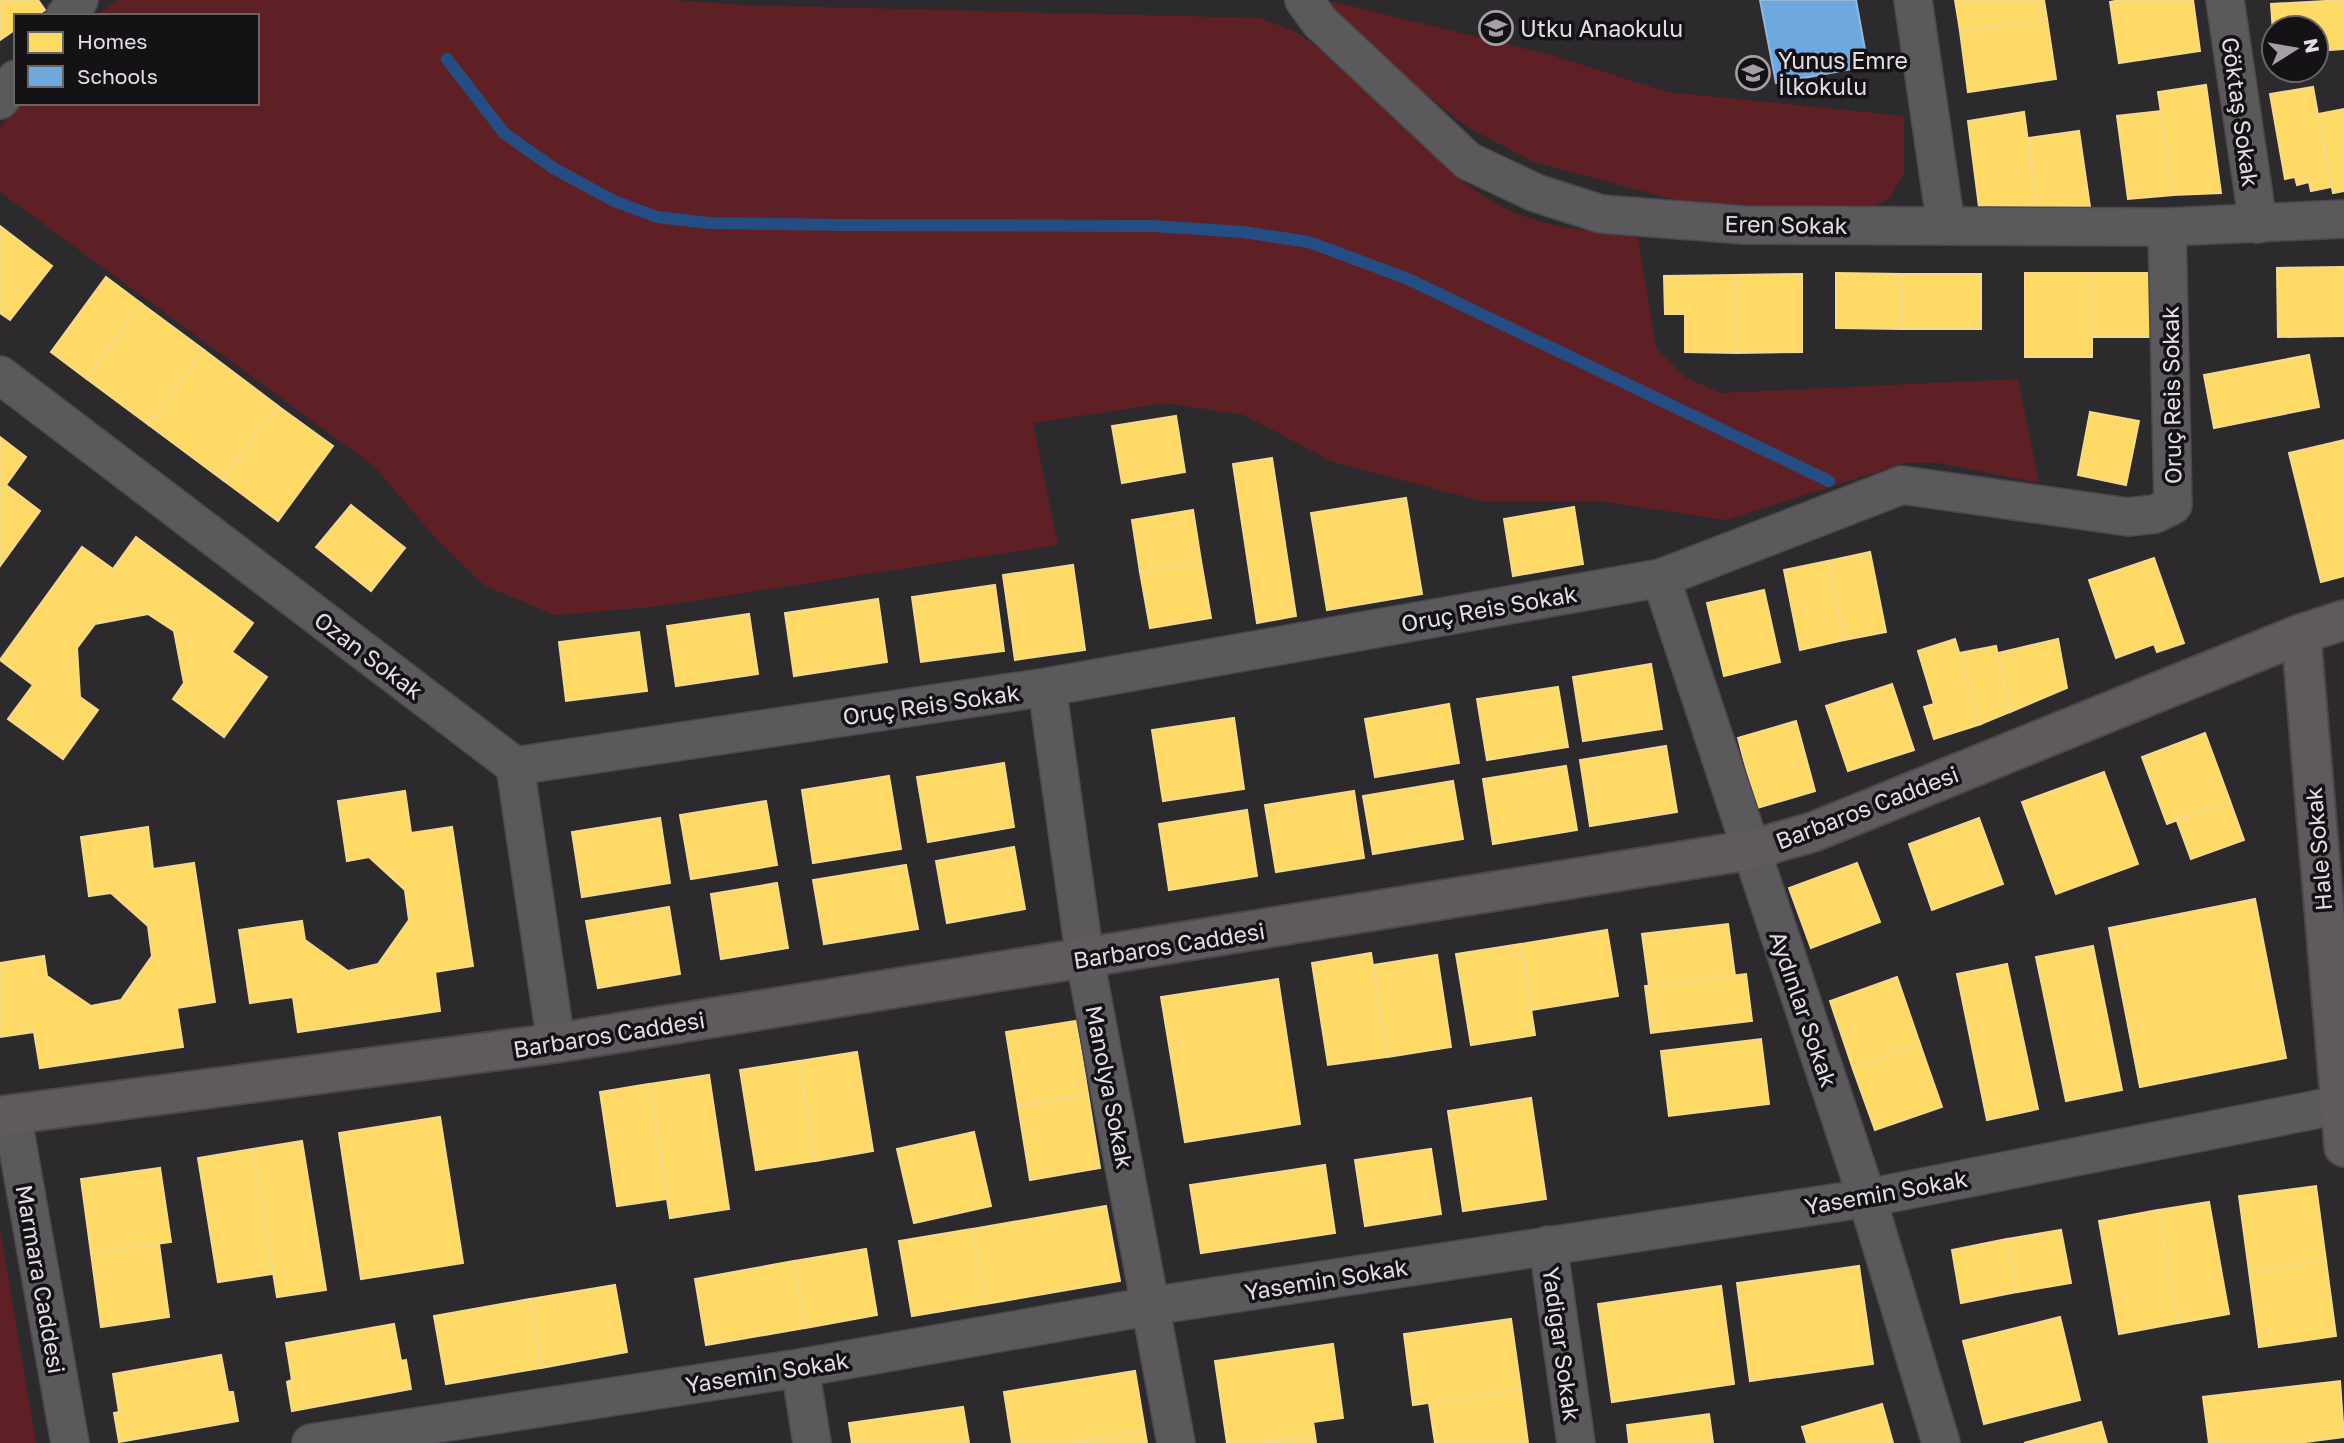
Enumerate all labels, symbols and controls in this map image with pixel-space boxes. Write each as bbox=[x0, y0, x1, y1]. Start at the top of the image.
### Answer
school or university icon: Utku Anaokulu bbox=[1477, 9, 1515, 47]
legend bbox=[14, 14, 259, 105]
place label: Utku Anaokulu bbox=[1520, 14, 1683, 42]
north arrow bbox=[2260, 14, 2330, 84]
text: Homes bbox=[77, 28, 147, 54]
street label: Göktaş Sokak bbox=[2217, 35, 2265, 189]
text: N bbox=[2300, 36, 2325, 55]
place label: Yunus Emre İlkokulu bbox=[1778, 46, 1908, 100]
school or university icon: Yunus Emre İlkokulu bbox=[1734, 54, 1772, 92]
text: Schools bbox=[77, 63, 158, 89]
street label: Eren Sokak bbox=[1724, 209, 1848, 239]
street label: Oruç Reis Sokak bbox=[2155, 306, 2187, 484]
street label: Oruç Reis Sokak bbox=[1399, 579, 1579, 637]
street label: Ozan Sokak bbox=[309, 605, 429, 705]
street label: Oruç Reis Sokak bbox=[841, 678, 1021, 730]
street label: Barbaros Caddesi bbox=[1772, 759, 1962, 855]
street label: Hale Sokak bbox=[2299, 786, 2337, 912]
street label: Barbaros Caddesi bbox=[1071, 916, 1267, 974]
street label: Aydınlar Sokak bbox=[1764, 927, 1844, 1091]
street label: Manolya Sokak bbox=[1080, 1003, 1140, 1171]
street label: Barbaros Caddesi bbox=[511, 1005, 707, 1063]
street label: Yasemin Sokak bbox=[1802, 1164, 1970, 1220]
street label: Marmara Caddesi bbox=[11, 1182, 71, 1376]
street label: Yasemin Sokak bbox=[1242, 1252, 1410, 1306]
street label: Yadigar Sokak bbox=[1537, 1265, 1587, 1423]
street label: Yasemin Sokak bbox=[683, 1345, 851, 1399]

